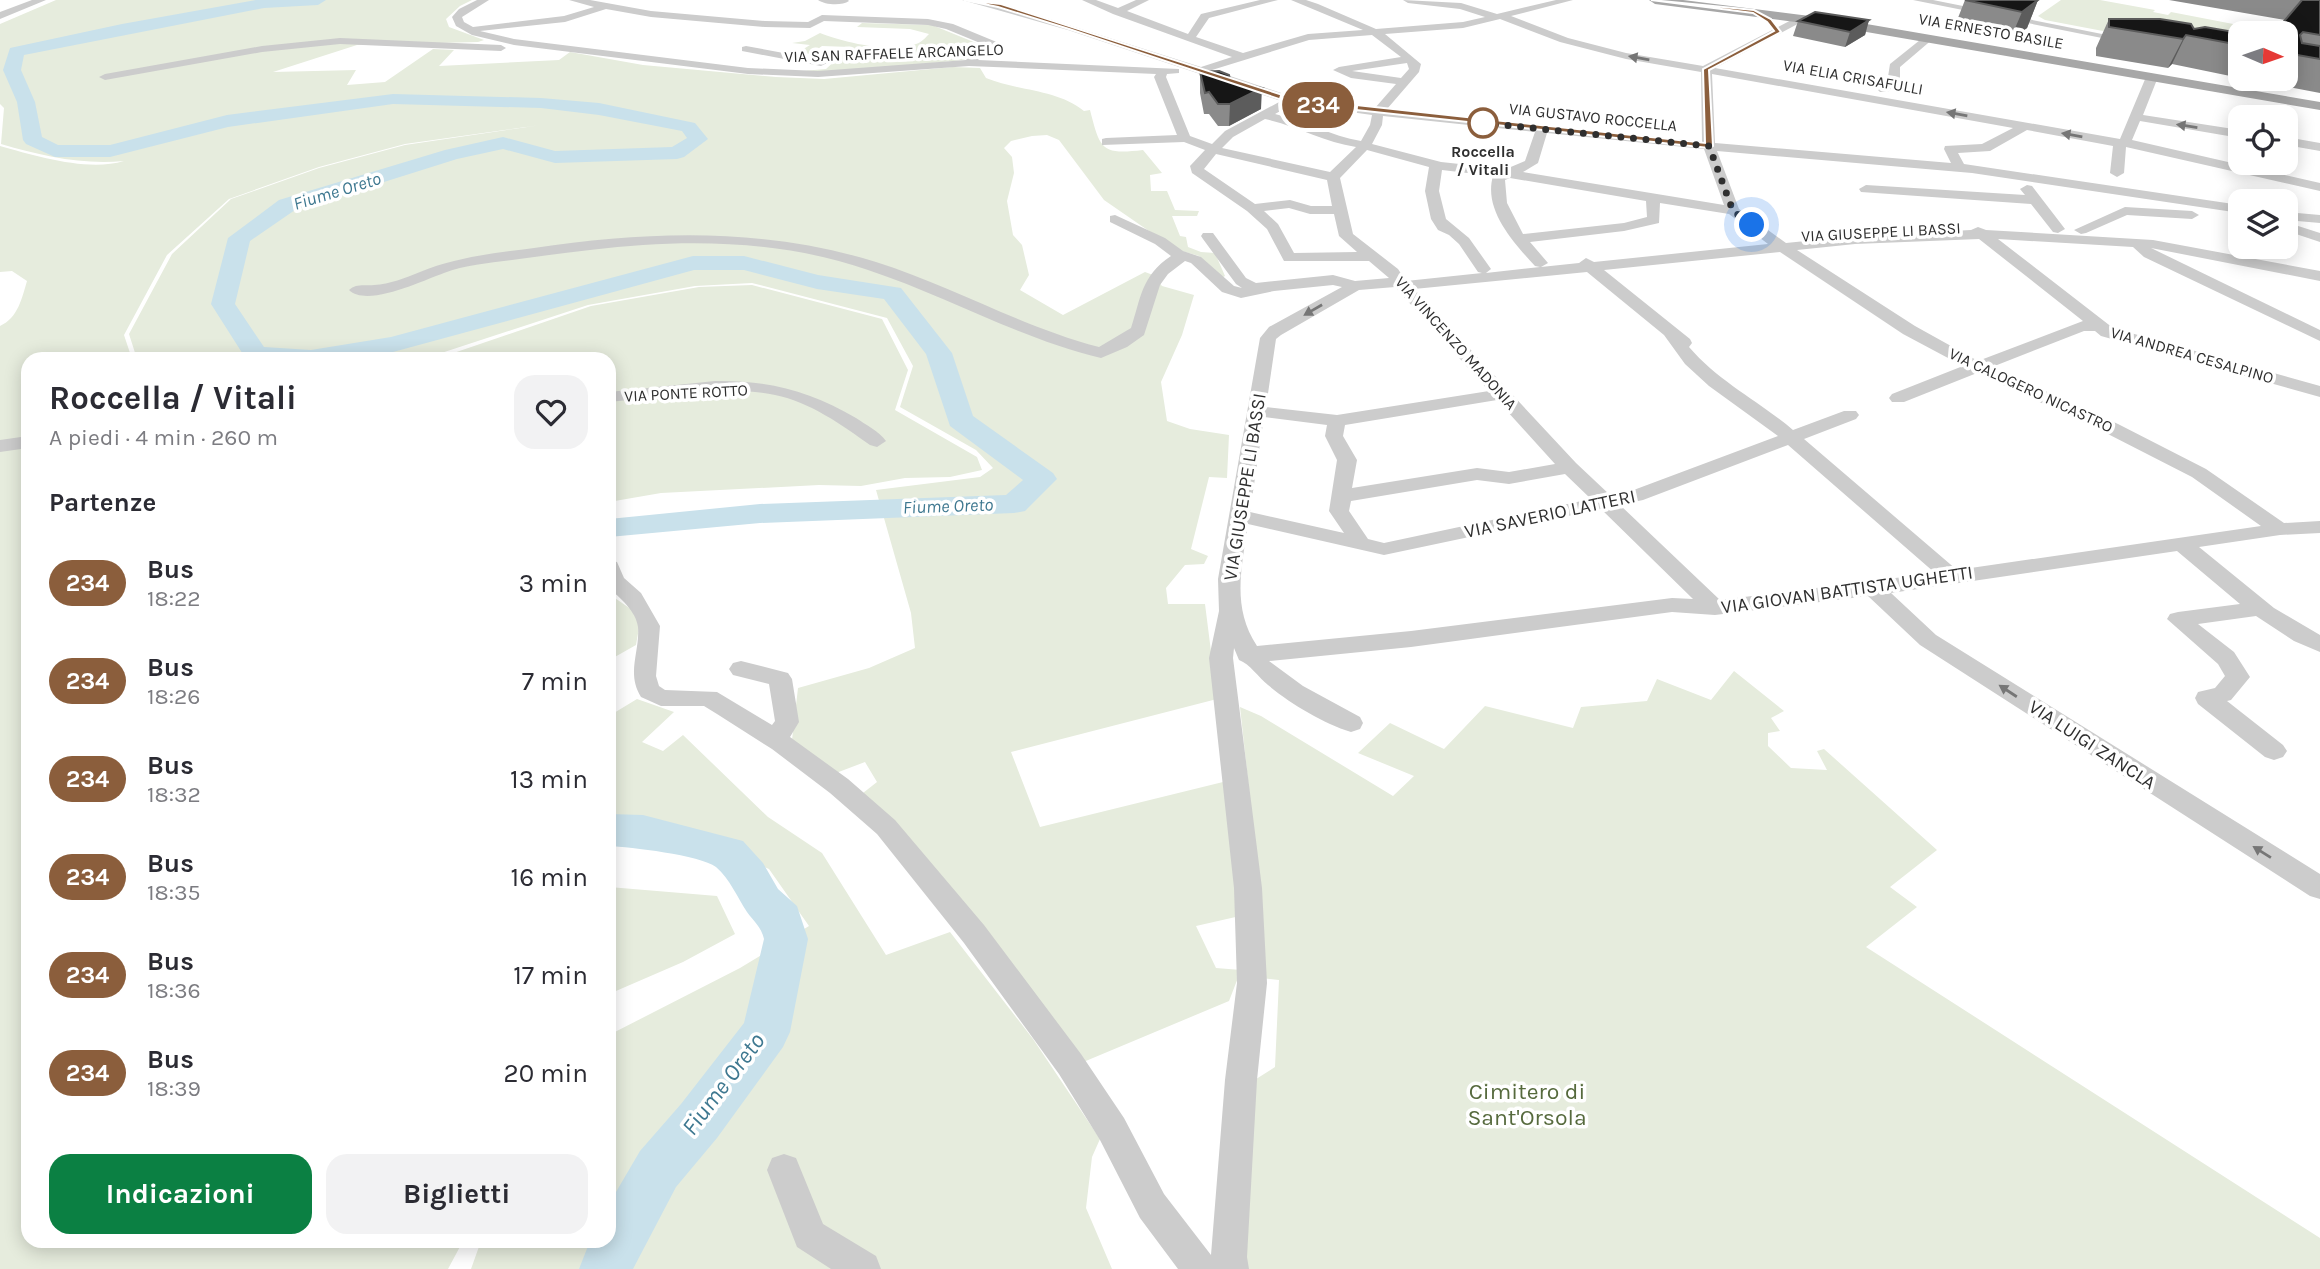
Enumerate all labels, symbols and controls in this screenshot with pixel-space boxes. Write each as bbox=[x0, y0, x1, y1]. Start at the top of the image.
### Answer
street label: VIA ERNESTO BASILE bbox=[1917, 9, 2065, 53]
north arrow bbox=[2228, 21, 2298, 91]
map controls bbox=[2228, 21, 2298, 259]
street label: VIA SAN RAFFAELE ARCANGELO bbox=[784, 40, 1004, 66]
one-way arrow bbox=[1628, 52, 1650, 63]
street label: VIA ELIA CRISAFULLI bbox=[1782, 55, 1924, 99]
line badge: 234 bbox=[1278, 82, 1358, 128]
text: 234 bbox=[1296, 91, 1340, 119]
street label: VIA GUSTAVO ROCCELLA bbox=[1508, 99, 1678, 135]
button: locate bbox=[2228, 105, 2298, 175]
marker: Roccella / Vitali bbox=[1468, 108, 1498, 138]
one-way arrow bbox=[1946, 108, 1968, 119]
one-way arrow bbox=[2176, 120, 2198, 131]
one-way arrow bbox=[2061, 129, 2083, 140]
place label: Roccella / Vitali bbox=[1451, 142, 1515, 179]
water label: Fiume Oreto bbox=[291, 167, 384, 215]
button: layers bbox=[2228, 189, 2298, 259]
your location bbox=[1734, 207, 1769, 242]
street label: VIA GIUSEPPE LI BASSI bbox=[1801, 218, 1961, 246]
street label: VIA VINCENZO MADONIA bbox=[1391, 273, 1521, 413]
one-way arrow bbox=[1303, 304, 1322, 316]
street label: VIA ANDREA CESALPINO bbox=[2108, 323, 2276, 387]
street label: VIA CALOGERO NICASTRO bbox=[1946, 344, 2116, 436]
button: heart bbox=[514, 375, 588, 449]
text: Roccella / Vitali bbox=[49, 379, 297, 417]
street label: VIA PONTE ROTTO bbox=[624, 380, 748, 406]
street label: VIA GIUSEPPE LI BASSI bbox=[1219, 392, 1271, 582]
text: A piedi · 4 min · 260 m bbox=[49, 424, 278, 451]
street label: VIA SAVERIO LATTERI bbox=[1463, 485, 1637, 543]
text: Partenze bbox=[49, 487, 156, 518]
water label: Fiume Oreto bbox=[902, 493, 994, 519]
text: Bus bbox=[147, 554, 194, 585]
street label: VIA GIOVAN BATTISTA UGHETTI bbox=[1720, 561, 1974, 619]
text: 3 min bbox=[519, 568, 588, 599]
text: 234 bbox=[66, 569, 109, 597]
text: 18:22 bbox=[147, 585, 201, 612]
text: Bus bbox=[147, 652, 194, 683]
text: 7 min bbox=[522, 666, 588, 697]
text: 234 bbox=[66, 667, 109, 695]
text: 18:26 bbox=[147, 683, 201, 710]
one-way arrow bbox=[1998, 685, 2017, 698]
street label: VIA LUIGI ZANCLA bbox=[2024, 696, 2160, 794]
text: Bus bbox=[147, 750, 194, 781]
text: 13 min bbox=[510, 764, 588, 795]
text: 234 bbox=[66, 765, 109, 793]
text: 18:32 bbox=[147, 781, 201, 808]
one-way arrow bbox=[2252, 846, 2272, 859]
text: Bus bbox=[147, 848, 194, 879]
text: 16 min bbox=[511, 862, 588, 893]
text: 234 bbox=[66, 863, 109, 891]
text: 18:35 bbox=[147, 879, 201, 906]
text: Bus bbox=[147, 946, 194, 977]
text: 17 min bbox=[513, 960, 588, 991]
text: 234 bbox=[66, 961, 109, 989]
text: 18:36 bbox=[147, 977, 201, 1004]
water label: Fiume Oreto bbox=[676, 1027, 771, 1141]
text: Bus bbox=[147, 1044, 194, 1075]
text: 20 min bbox=[504, 1058, 588, 1089]
text: 234 bbox=[66, 1059, 109, 1087]
text: 18:39 bbox=[147, 1075, 201, 1102]
park label: Cimitero di Sant'Orsola bbox=[1467, 1078, 1587, 1131]
button: Indicazioni bbox=[49, 1154, 312, 1234]
button: Biglietti bbox=[326, 1154, 588, 1234]

